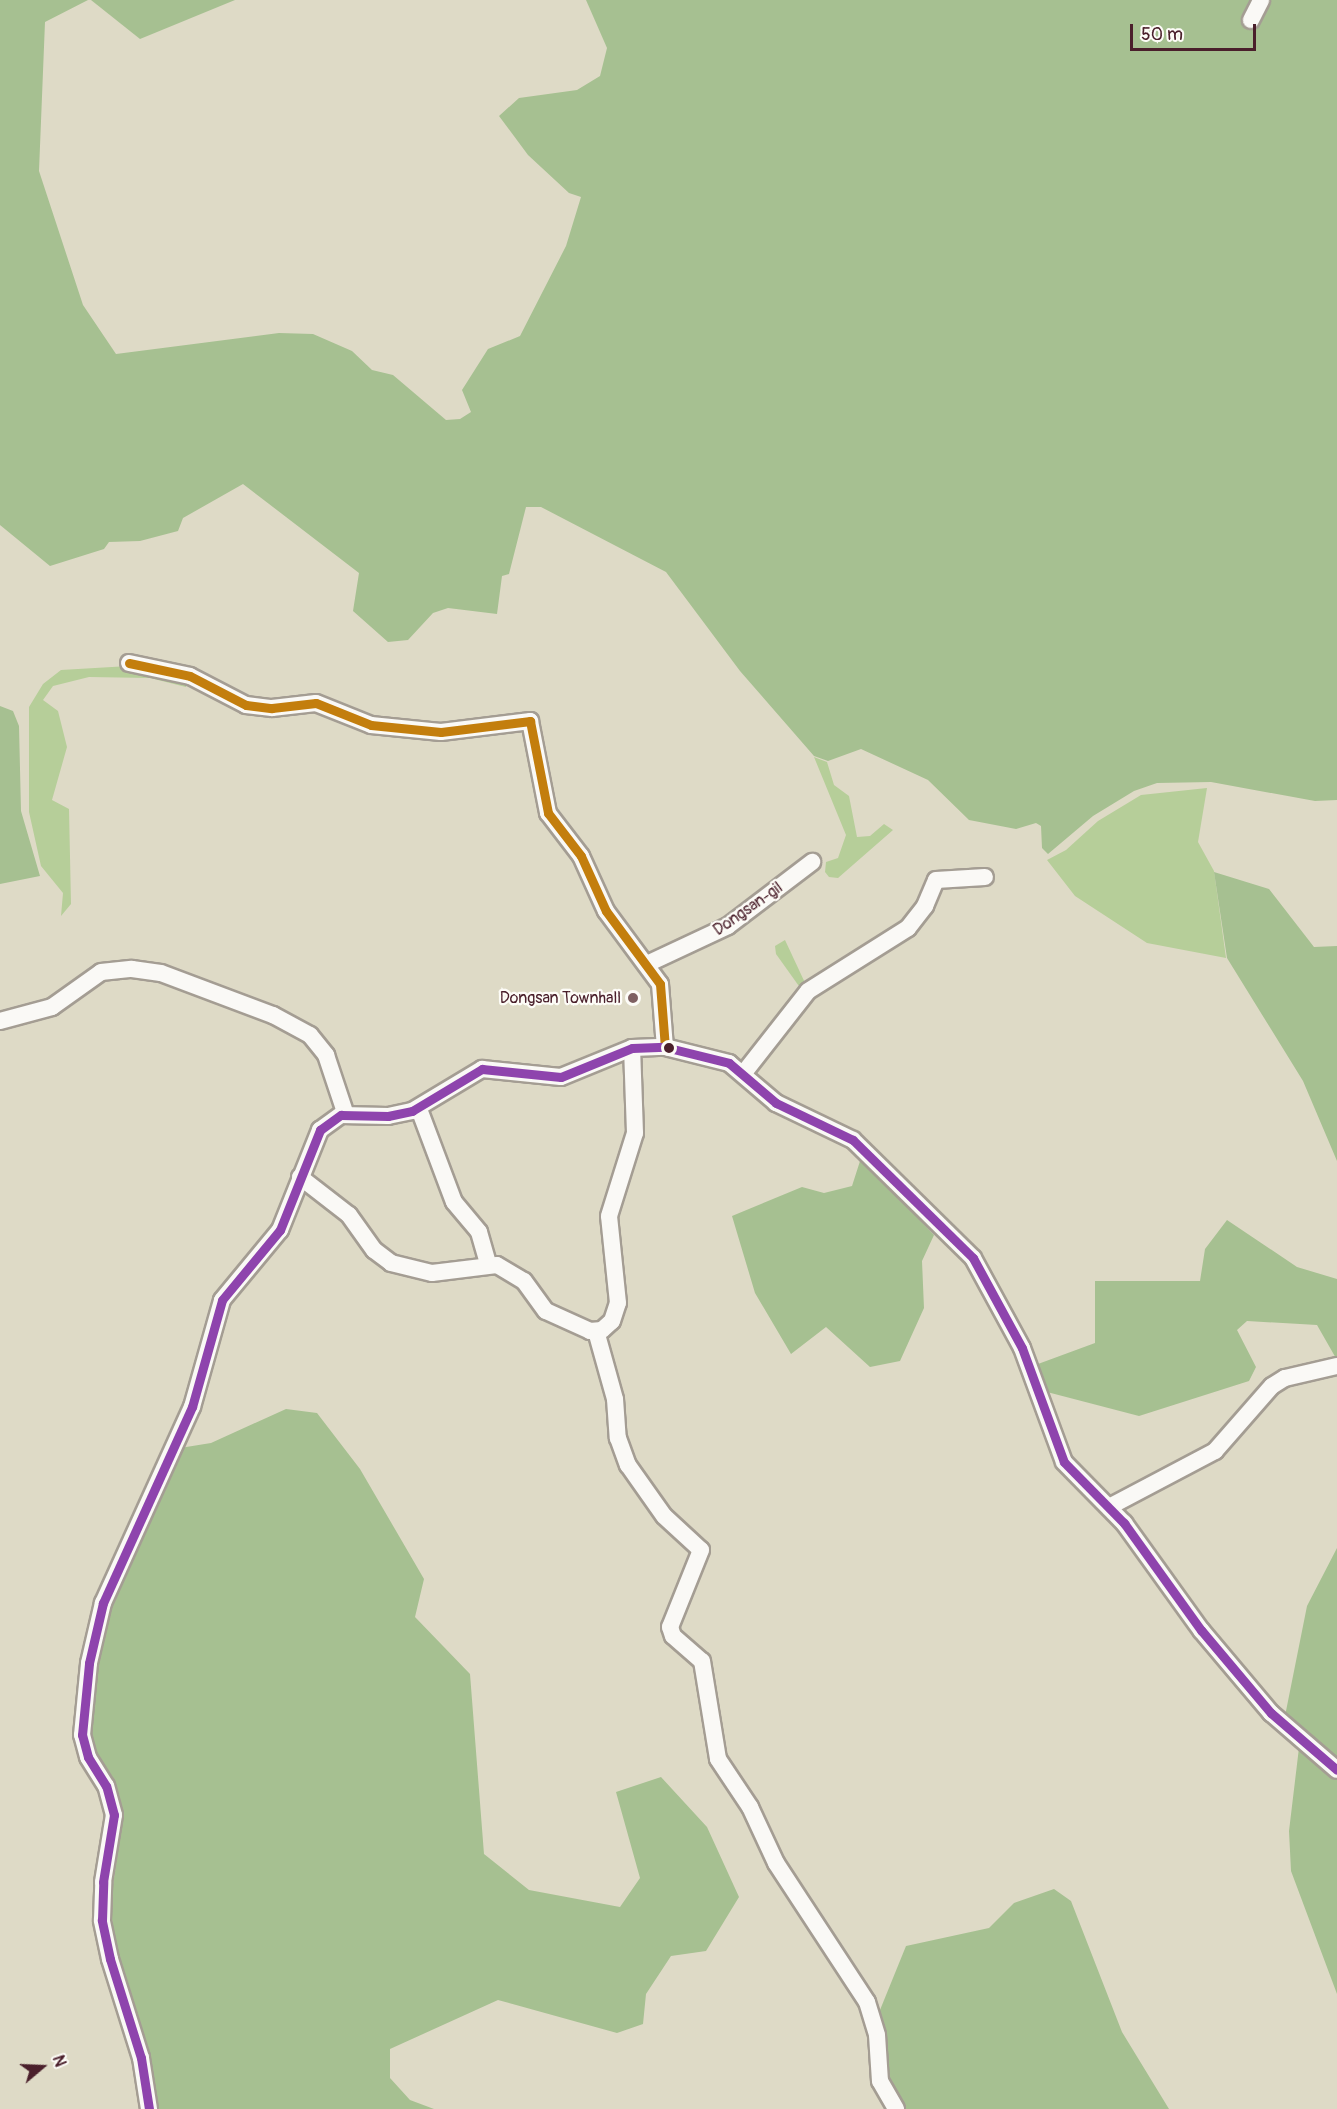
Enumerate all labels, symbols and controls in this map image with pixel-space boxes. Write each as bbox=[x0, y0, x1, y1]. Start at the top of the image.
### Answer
scale bar bbox=[1133, 12, 1259, 50]
text: 50 m bbox=[1141, 23, 1183, 46]
street label: Dongsan-gil bbox=[710, 878, 786, 940]
place label: Dongsan Townhall bbox=[500, 988, 621, 1008]
marker: Dongsan Townhall bbox=[626, 991, 640, 1005]
unlabelled marker bbox=[663, 1042, 675, 1054]
north arrow bbox=[12, 2037, 72, 2097]
text: N bbox=[48, 2053, 70, 2070]

